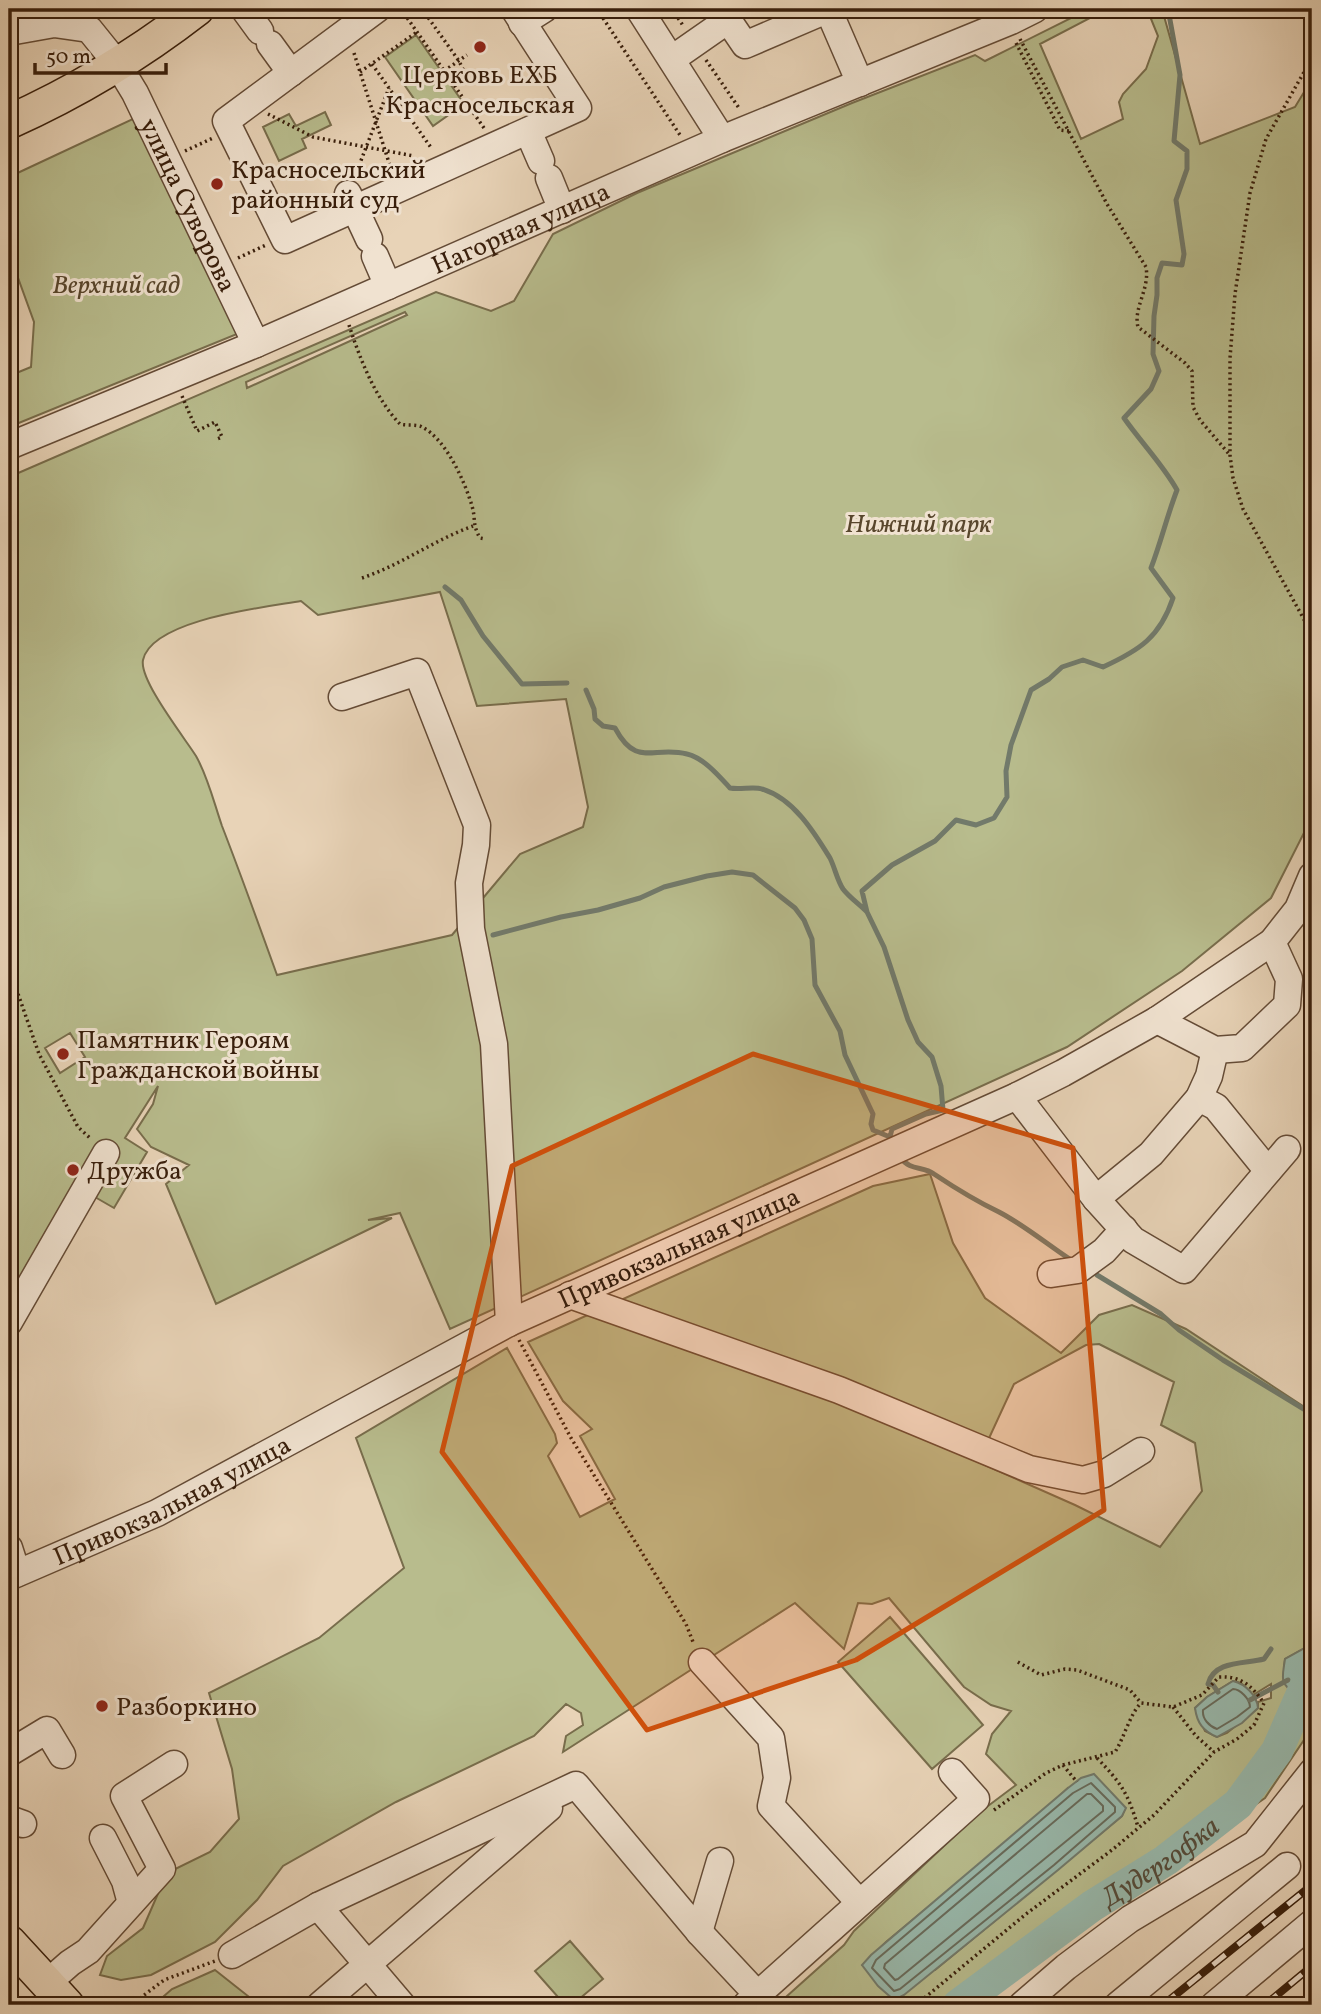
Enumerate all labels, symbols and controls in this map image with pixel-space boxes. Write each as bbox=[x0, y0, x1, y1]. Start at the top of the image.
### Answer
scale bar bbox=[35, 32, 166, 76]
marker: Церковь ЕХБ Красносельская bbox=[472, 39, 488, 55]
text: 50 m bbox=[46, 43, 91, 72]
place label: Церковь ЕХБ Красносельская bbox=[385, 58, 575, 124]
street label: улица Суворова bbox=[130, 112, 244, 299]
place label: Красносельский районный суд bbox=[231, 153, 426, 219]
street label: Нагорная улица bbox=[426, 175, 616, 285]
marker: Красносельский районный суд bbox=[209, 176, 225, 192]
park label: Верхний сад bbox=[52, 268, 180, 304]
park label: Нижний парк bbox=[845, 507, 992, 543]
place label: Памятник Героям Гражданской войны bbox=[77, 1023, 319, 1089]
marker: Памятник Героям Гражданской войны bbox=[55, 1046, 71, 1062]
place label: Дружба bbox=[87, 1154, 182, 1190]
marker: Дружба bbox=[65, 1162, 81, 1178]
street label: Привокзальная улица bbox=[553, 1179, 806, 1319]
street label: Привокзальная улица bbox=[48, 1428, 298, 1576]
place label: Разборкино bbox=[116, 1690, 257, 1726]
marker: Разборкино bbox=[94, 1698, 110, 1714]
water label: Дудергофка bbox=[1093, 1808, 1229, 1919]

